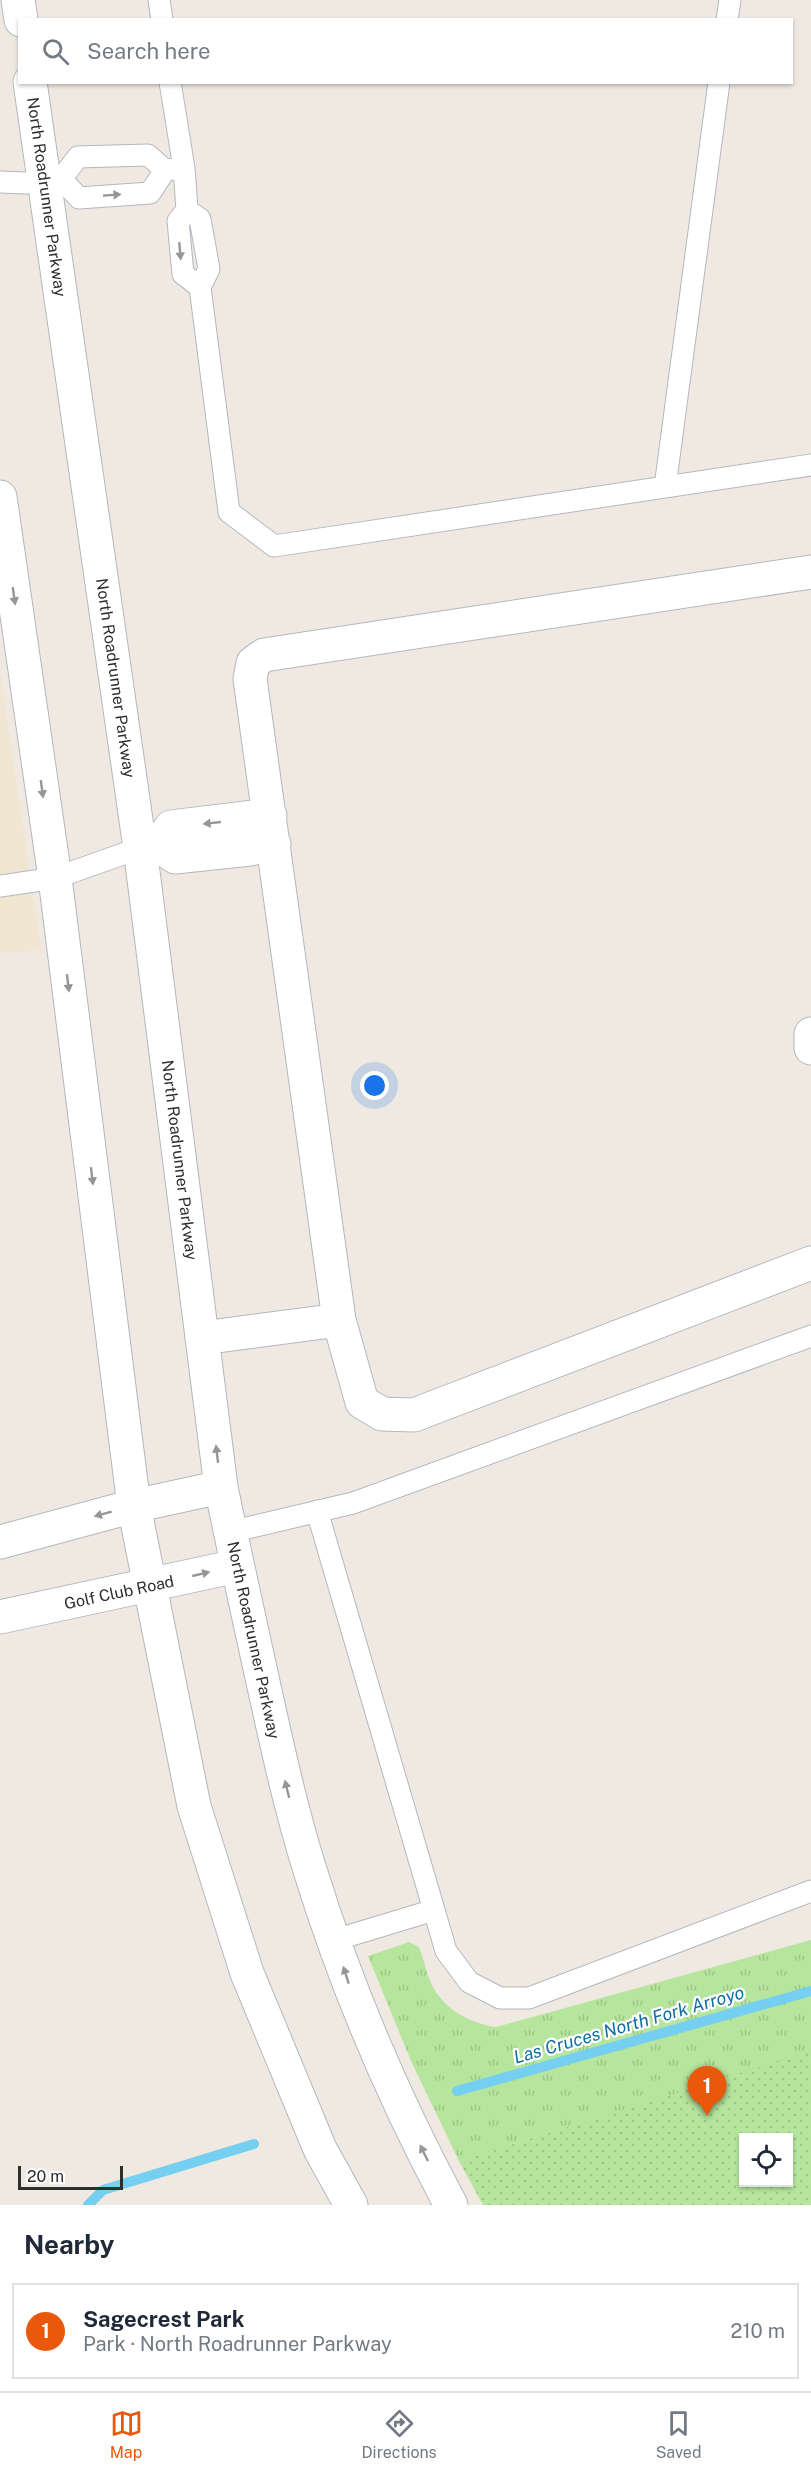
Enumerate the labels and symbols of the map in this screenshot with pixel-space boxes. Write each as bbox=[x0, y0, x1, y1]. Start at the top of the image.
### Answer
street label: North Roadrunner Parkway bbox=[23, 96, 70, 299]
one-way arrow bbox=[102, 191, 121, 200]
one-way arrow bbox=[175, 241, 185, 260]
street label: North Roadrunner Parkway bbox=[92, 577, 139, 780]
one-way arrow bbox=[10, 587, 19, 606]
one-way arrow bbox=[38, 780, 47, 799]
one-way arrow bbox=[202, 818, 221, 828]
one-way arrow bbox=[63, 973, 73, 992]
street label: North Roadrunner Parkway bbox=[158, 1059, 201, 1262]
your location bbox=[360, 1071, 389, 1100]
one-way arrow bbox=[88, 1167, 97, 1186]
one-way arrow bbox=[212, 1445, 222, 1464]
one-way arrow bbox=[94, 1510, 112, 1519]
street label: North Roadrunner Parkway bbox=[223, 1540, 284, 1741]
one-way arrow bbox=[192, 1569, 211, 1578]
street label: Golf Club Road bbox=[63, 1572, 176, 1613]
one-way arrow bbox=[282, 1780, 292, 1798]
one-way arrow bbox=[341, 1966, 351, 1984]
water label: Las Cruces North Fork Arroyo bbox=[511, 1981, 747, 2068]
pin: 1 bbox=[688, 2066, 726, 2116]
one-way arrow bbox=[419, 2145, 429, 2162]
scale bar bbox=[18, 2163, 123, 2190]

